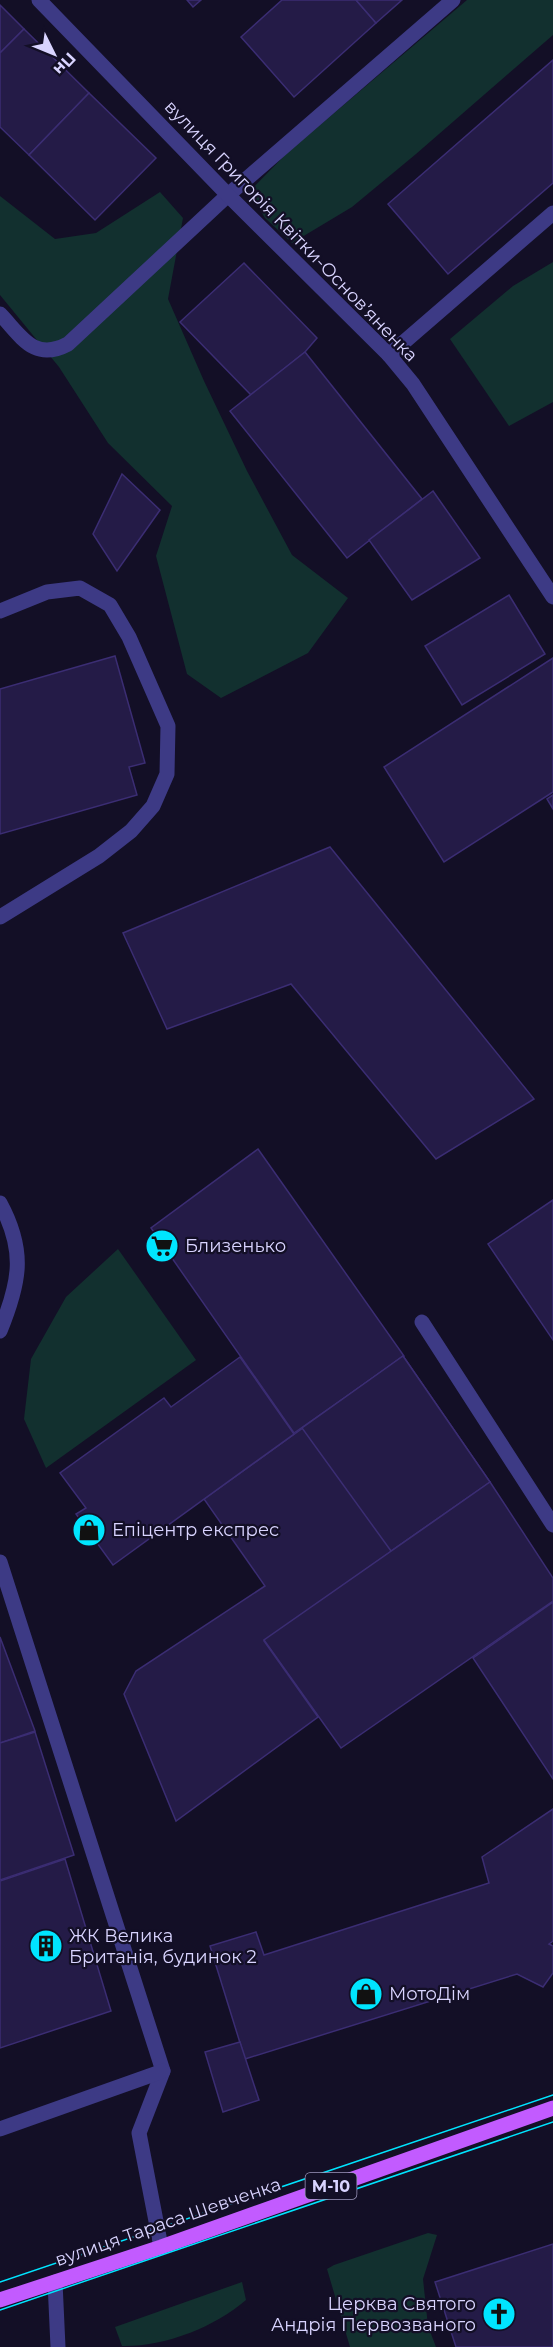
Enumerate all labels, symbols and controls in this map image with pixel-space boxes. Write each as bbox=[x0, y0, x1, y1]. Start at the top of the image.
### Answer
north arrow bbox=[24, 24, 84, 84]
text: Пн bbox=[49, 49, 80, 79]
street label: вулиця Григорія Квітки-Основʼяненка bbox=[160, 96, 422, 366]
supermarket icon: Близенько bbox=[144, 1228, 180, 1264]
place label: Близенько bbox=[185, 1235, 286, 1257]
shop icon: Епіцентр експрес bbox=[71, 1512, 107, 1548]
place label: Епіцентр експрес bbox=[112, 1519, 279, 1541]
place label: ЖК Велика Британія, будинок 2 bbox=[69, 1925, 257, 1968]
building icon: ЖК Велика Британія, будинок 2 bbox=[28, 1928, 64, 1964]
shop icon: МотоДім bbox=[348, 1976, 384, 2012]
place label: МотоДім bbox=[389, 1983, 470, 2005]
street label: вулиця Тараса Шевченка bbox=[52, 2173, 284, 2271]
road number: М-10 bbox=[306, 2173, 356, 2199]
place label: Церква Святого Андрія Первозваного bbox=[271, 2293, 476, 2336]
church icon: Церква Святого Андрія Первозваного bbox=[481, 2296, 517, 2332]

